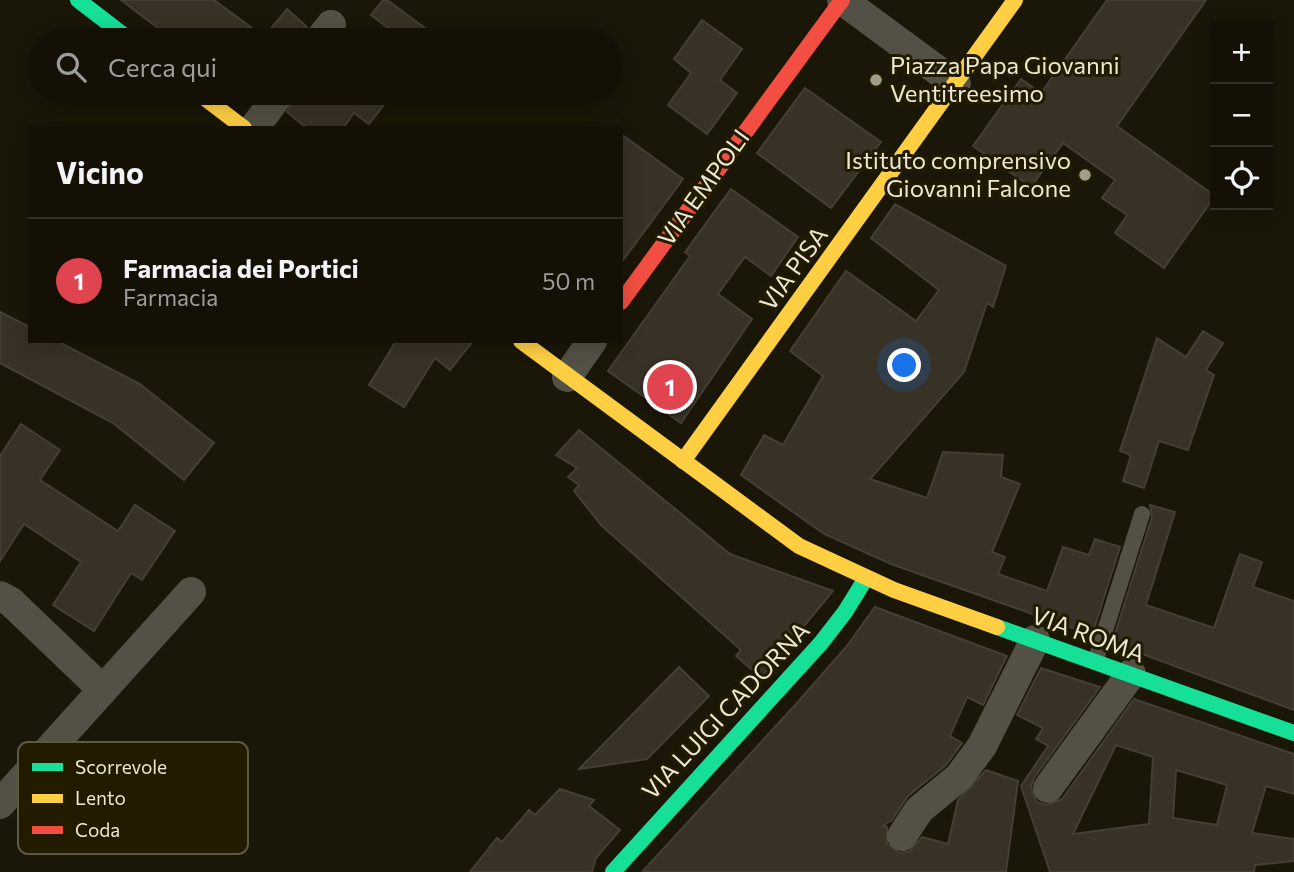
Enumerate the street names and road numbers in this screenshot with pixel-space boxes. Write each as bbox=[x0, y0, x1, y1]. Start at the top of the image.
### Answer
street label: VIA EMPOLI bbox=[651, 123, 755, 251]
street label: VIA PISA bbox=[753, 220, 833, 316]
street label: VIA ROMA bbox=[1028, 600, 1149, 668]
street label: VIA LUIGI CADORNA bbox=[635, 615, 815, 805]

